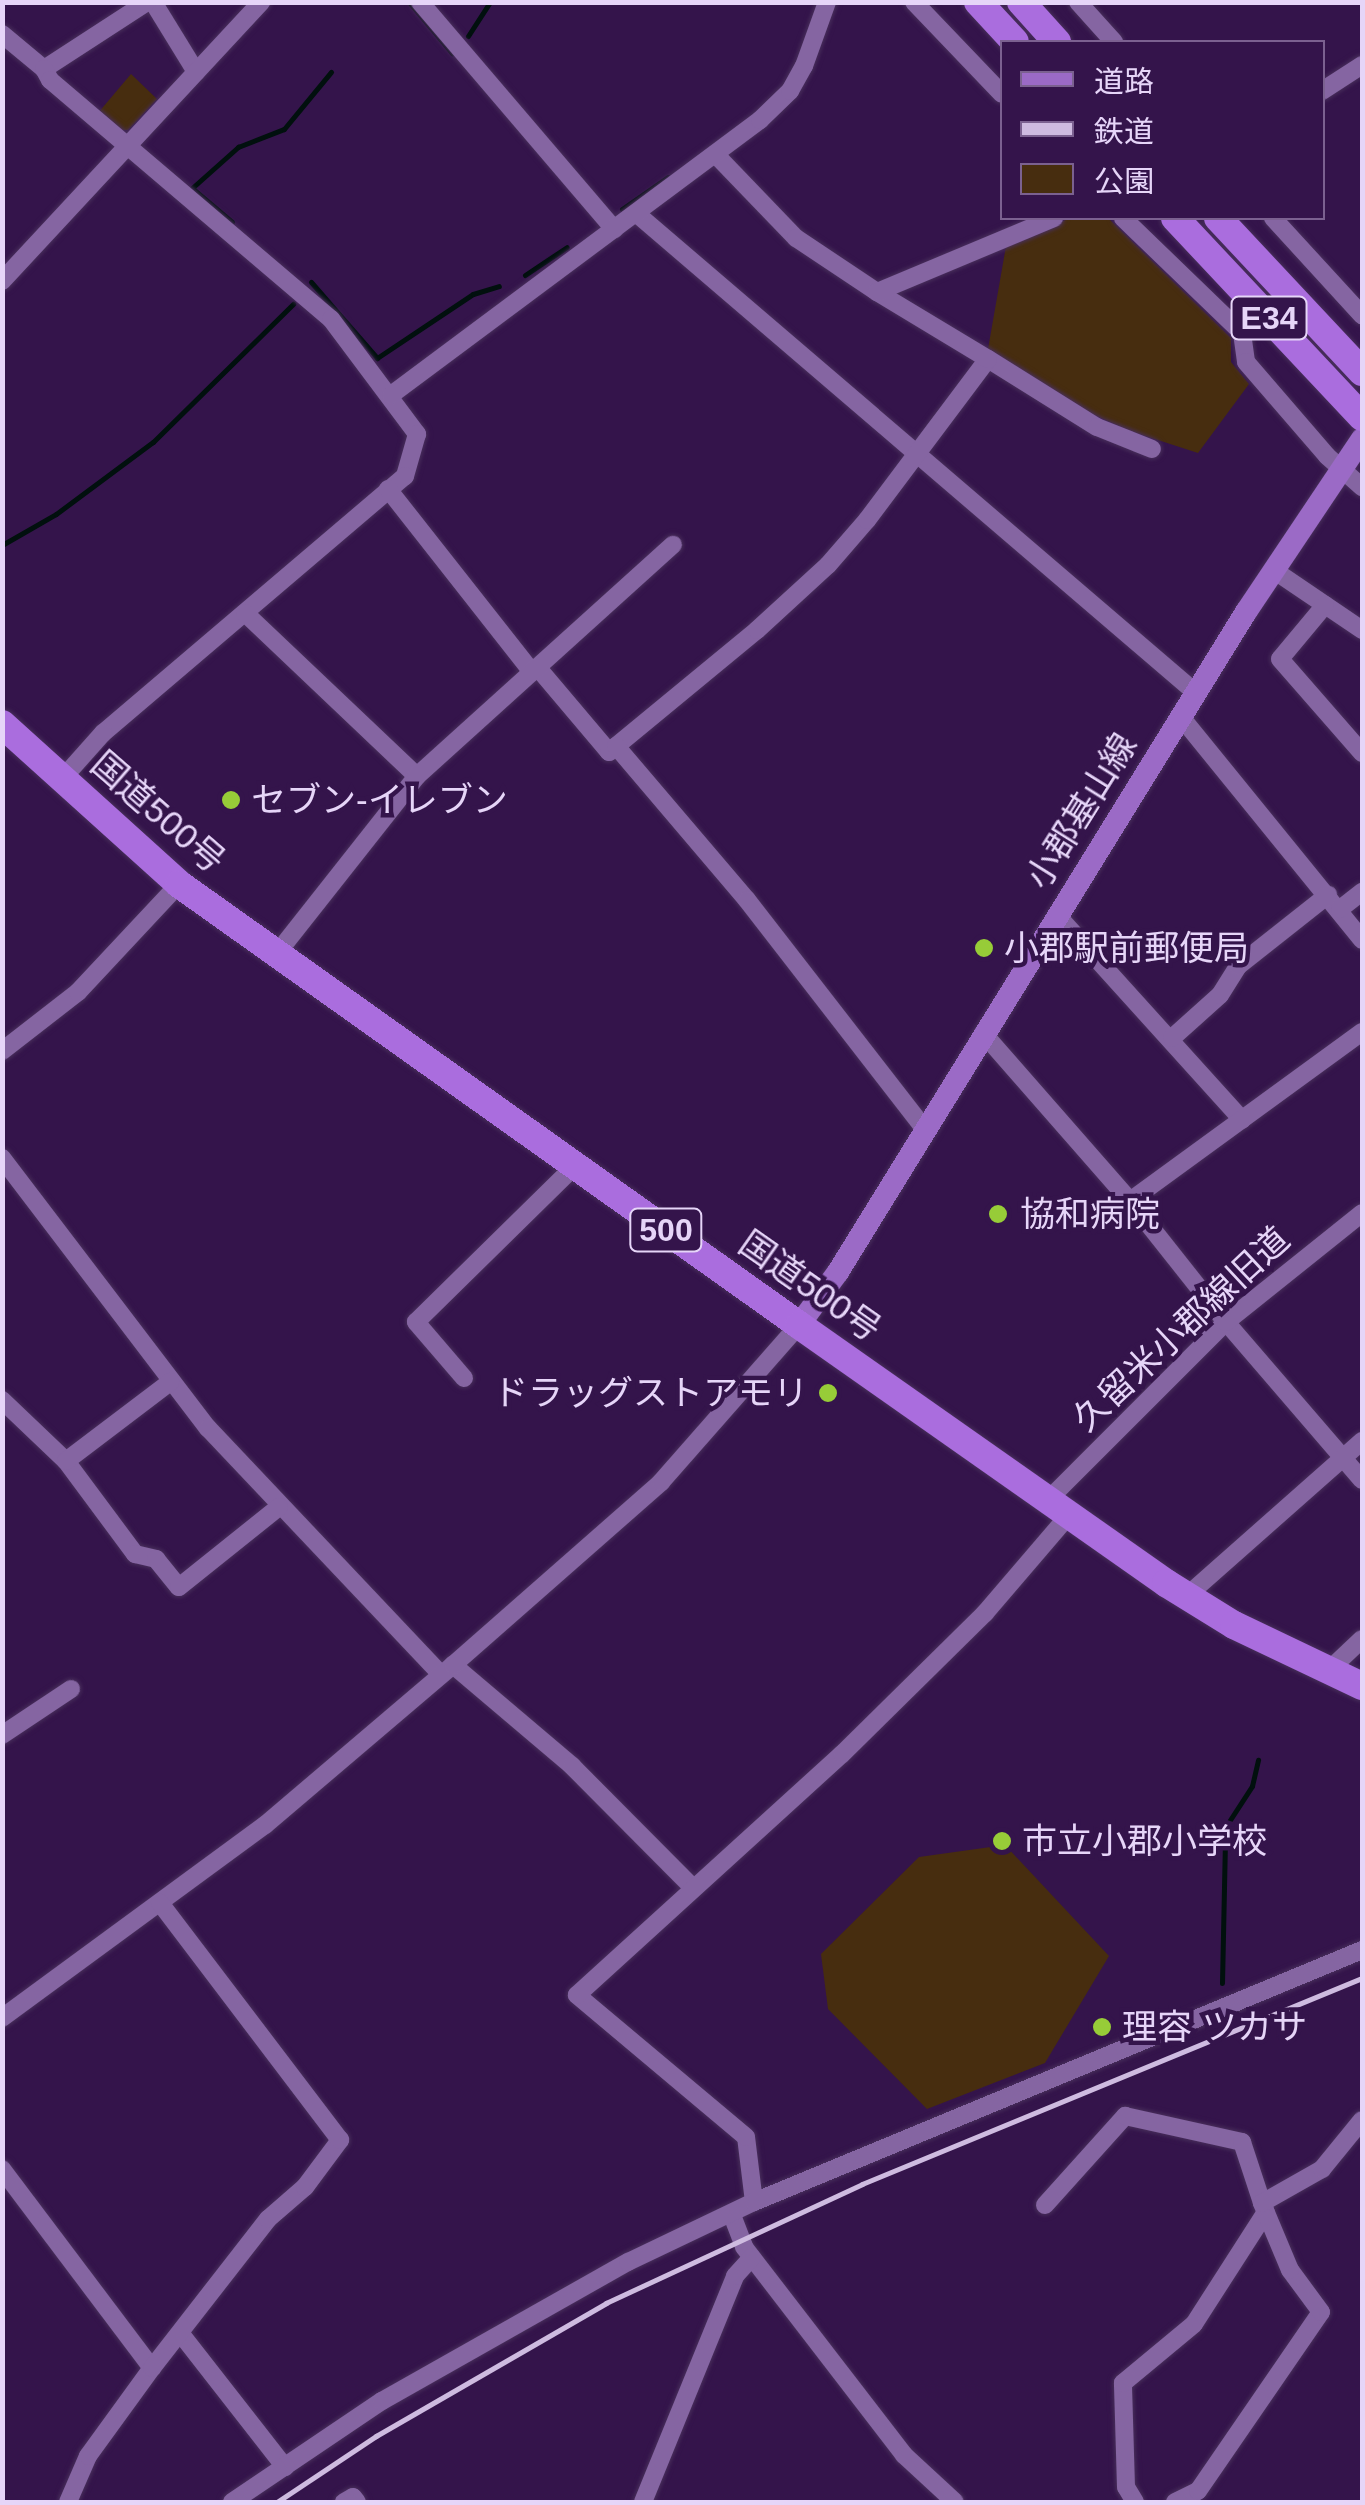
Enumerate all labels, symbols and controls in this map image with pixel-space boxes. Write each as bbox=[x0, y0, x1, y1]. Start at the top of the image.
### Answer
legend bbox=[1000, 40, 1325, 220]
text: 道路 bbox=[1094, 65, 1154, 98]
text: 鉄道 bbox=[1094, 115, 1154, 148]
text: 公園 bbox=[1094, 165, 1154, 198]
road number: E34 bbox=[1229, 291, 1309, 345]
street label: 小郡基山線 bbox=[1017, 726, 1145, 896]
street label: 国道500号 bbox=[83, 743, 233, 881]
place label: セブン-イレブン bbox=[251, 779, 508, 821]
marker: セブン-イレブン bbox=[220, 789, 242, 811]
place label: 小郡駅前郵便局 bbox=[1004, 927, 1249, 969]
marker: 小郡駅前郵便局 bbox=[973, 937, 995, 959]
place label: 協和病院 bbox=[1020, 1193, 1160, 1235]
marker: 協和病院 bbox=[985, 1201, 1011, 1227]
road number: 500 bbox=[628, 1203, 704, 1257]
street label: 久留米小郡線旧道 bbox=[1064, 1218, 1298, 1440]
street label: 国道500号 bbox=[731, 1222, 889, 1350]
place label: ドラッグストアモリ bbox=[493, 1372, 808, 1414]
marker: ドラッグストアモリ bbox=[817, 1382, 839, 1404]
place label: 市立小郡小学校 bbox=[1022, 1820, 1267, 1862]
marker: 市立小郡小学校 bbox=[991, 1830, 1013, 1852]
place label: 理容 ツカサ bbox=[1122, 2006, 1307, 2048]
marker: 理容 ツカサ bbox=[1091, 2016, 1113, 2038]

